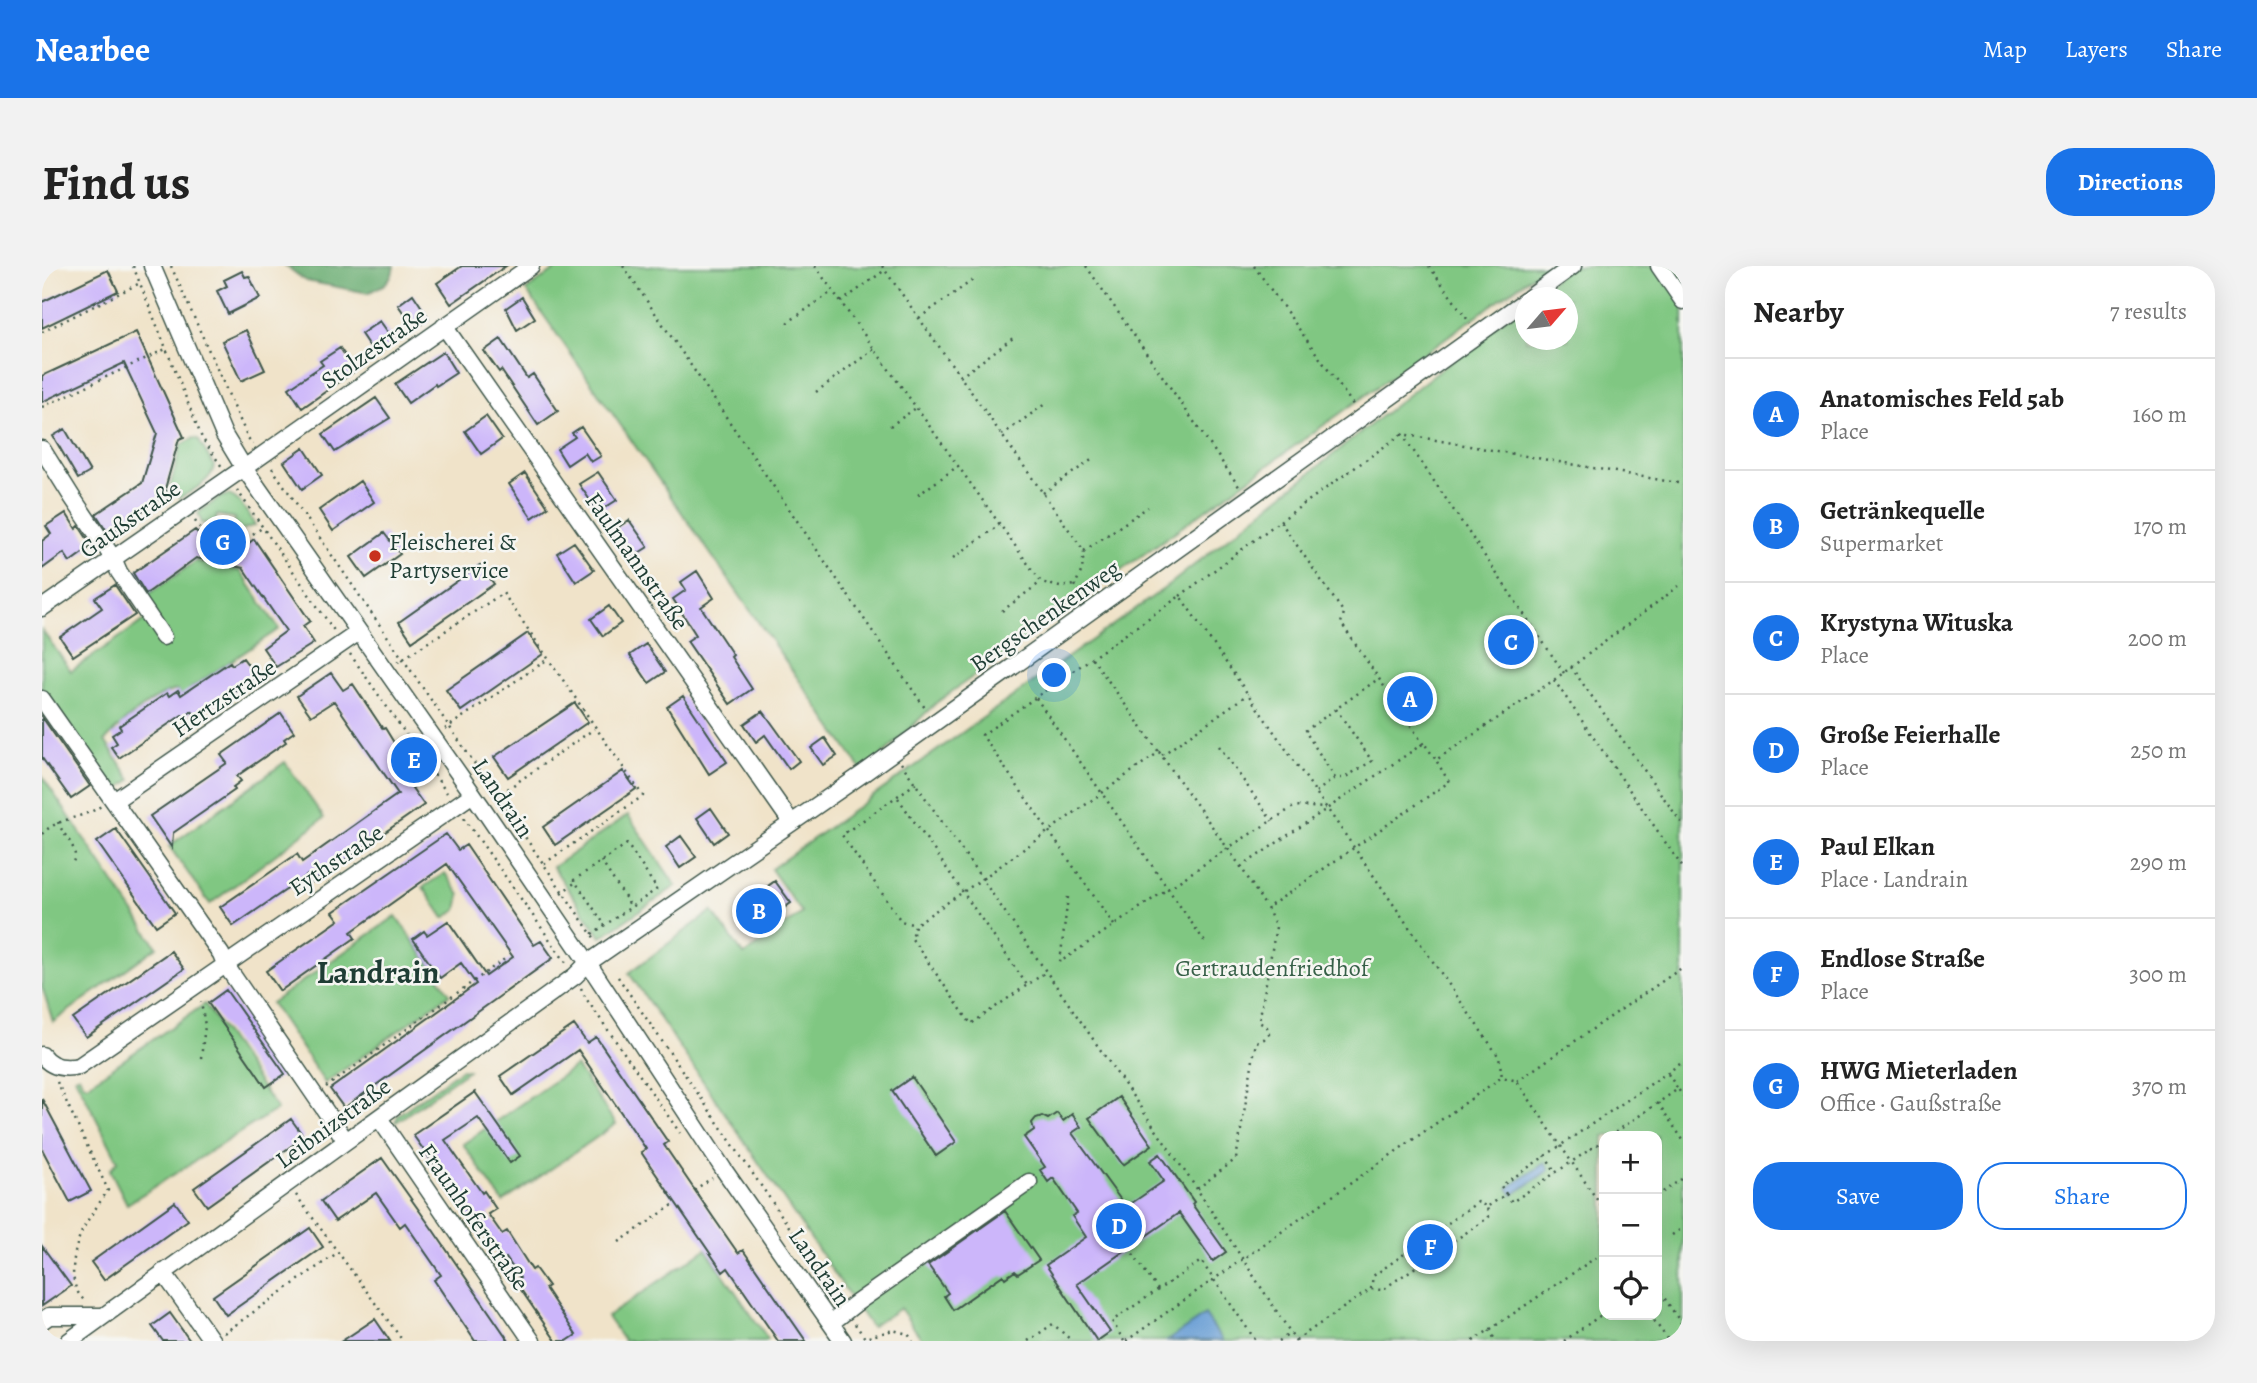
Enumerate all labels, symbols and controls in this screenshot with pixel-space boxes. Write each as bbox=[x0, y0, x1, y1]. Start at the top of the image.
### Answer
text: Nearbee bbox=[35, 27, 150, 72]
text: Map bbox=[1983, 33, 2027, 65]
text: Layers bbox=[2065, 33, 2128, 65]
text: Share bbox=[2166, 33, 2222, 65]
button: Directions bbox=[2046, 148, 2215, 216]
text: Find us bbox=[42, 149, 190, 216]
north arrow bbox=[1515, 287, 1578, 350]
text: Nearby bbox=[1753, 292, 1844, 332]
text: 7 results bbox=[2110, 296, 2187, 327]
street label: Stolzestraße bbox=[314, 300, 434, 396]
text: Anatomisches Feld 5ab bbox=[1820, 381, 2064, 416]
text: A bbox=[1769, 399, 1783, 430]
text: 160 m bbox=[2133, 399, 2187, 430]
text: Place bbox=[1820, 416, 1869, 447]
street label: Gaußstraße bbox=[73, 472, 187, 566]
street label: Faulmannstraße bbox=[578, 486, 696, 636]
text: Getränkequelle bbox=[1820, 493, 1985, 528]
text: B bbox=[1769, 511, 1783, 542]
text: 170 m bbox=[2134, 511, 2187, 542]
pin: G bbox=[200, 516, 246, 568]
place label: Fleischerei & Partyservice bbox=[389, 526, 516, 586]
text: Supermarket bbox=[1820, 528, 1943, 559]
marker: Fleischerei & Partyservice bbox=[367, 548, 383, 564]
street label: Bergschenkenweg bbox=[964, 552, 1126, 680]
text: Krystyna Wituska bbox=[1820, 605, 2013, 640]
pin: C bbox=[1488, 616, 1534, 668]
text: C bbox=[1769, 623, 1783, 654]
text: 200 m bbox=[2128, 623, 2187, 654]
text: Place bbox=[1820, 640, 1869, 671]
street label: Hertzstraße bbox=[166, 651, 282, 745]
your location bbox=[1037, 658, 1071, 692]
pin: A bbox=[1387, 673, 1433, 725]
text: Große Feierhalle bbox=[1820, 717, 2000, 752]
pin: E bbox=[391, 734, 437, 786]
text: D bbox=[1768, 735, 1784, 766]
text: 250 m bbox=[2130, 735, 2187, 766]
street label: Landrain bbox=[465, 752, 541, 844]
text: Place bbox=[1820, 752, 1869, 783]
street label: Eythstraße bbox=[282, 817, 390, 903]
text: Paul Elkan bbox=[1820, 829, 1935, 864]
text: E bbox=[1769, 847, 1783, 878]
text: 290 m bbox=[2130, 847, 2187, 878]
text: Place · Landrain bbox=[1820, 864, 1968, 895]
pin: B bbox=[736, 885, 782, 937]
text: Endlose Straße bbox=[1820, 941, 1985, 976]
district label: Landrain bbox=[316, 950, 440, 994]
park label: Gertraudenfriedhof bbox=[1175, 952, 1372, 984]
text: F bbox=[1770, 959, 1782, 990]
text: 300 m bbox=[2129, 959, 2187, 990]
text: Place bbox=[1820, 976, 1869, 1007]
text: HWG Mieterladen bbox=[1820, 1053, 2018, 1088]
street label: Leibnizstraße bbox=[269, 1070, 397, 1176]
text: G bbox=[1768, 1071, 1784, 1102]
text: 370 m bbox=[2132, 1071, 2187, 1102]
text: Office · Gaußstraße bbox=[1820, 1088, 2002, 1119]
map controls bbox=[1599, 1131, 1662, 1320]
button: + bbox=[1599, 1131, 1662, 1194]
street label: Fraunhoferstraße bbox=[411, 1137, 537, 1297]
button: Save bbox=[1753, 1162, 1963, 1230]
button: Share bbox=[1977, 1162, 2187, 1230]
button: − bbox=[1599, 1194, 1662, 1257]
pin: D bbox=[1096, 1200, 1142, 1252]
street label: Landrain bbox=[781, 1221, 859, 1313]
pin: F bbox=[1407, 1221, 1453, 1273]
button: locate bbox=[1599, 1257, 1662, 1320]

